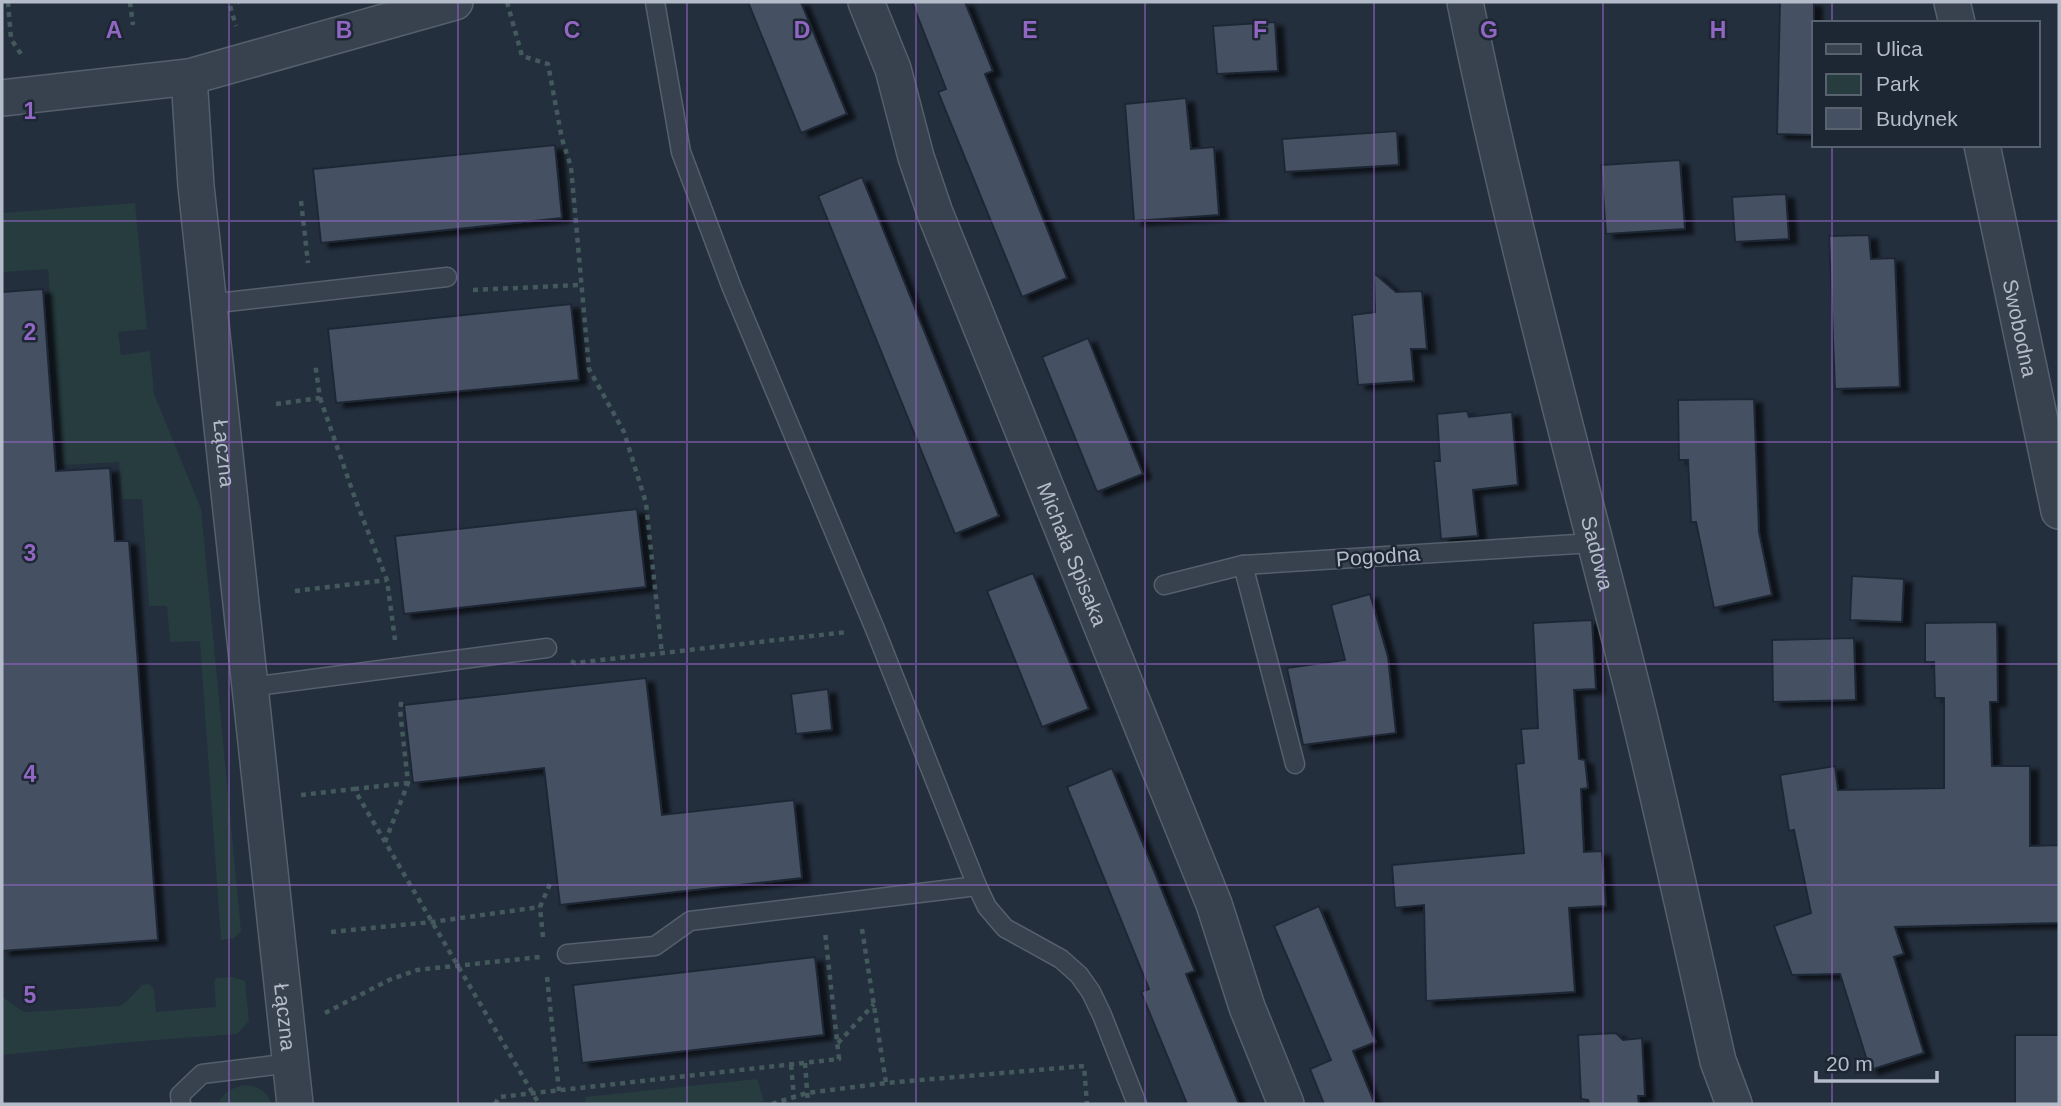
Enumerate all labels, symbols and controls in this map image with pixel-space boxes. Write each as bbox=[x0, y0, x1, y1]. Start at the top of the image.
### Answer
text: A bbox=[106, 17, 122, 43]
text: B bbox=[336, 17, 352, 43]
text: C bbox=[564, 17, 580, 43]
text: D bbox=[794, 17, 810, 43]
text: E bbox=[1022, 17, 1038, 43]
text: F bbox=[1253, 17, 1267, 43]
text: G bbox=[1480, 17, 1498, 43]
text: H bbox=[1710, 17, 1726, 43]
legend bbox=[1812, 21, 2040, 147]
text: Ulica bbox=[1876, 37, 1923, 60]
text: Park bbox=[1876, 72, 1920, 95]
text: 1 bbox=[24, 98, 37, 124]
text: Budynek bbox=[1876, 107, 1958, 130]
street label: Swobodna bbox=[1999, 277, 2042, 379]
text: 2 bbox=[24, 319, 36, 345]
street label: Łączna bbox=[210, 418, 240, 488]
street label: Michała Spisaka bbox=[1033, 479, 1112, 629]
street label: Sadowa bbox=[1577, 513, 1619, 593]
text: 3 bbox=[24, 540, 36, 566]
street label: Pogodna bbox=[1335, 542, 1421, 570]
text: 4 bbox=[24, 761, 37, 787]
text: 5 bbox=[24, 982, 37, 1008]
street label: Łączna bbox=[271, 982, 301, 1052]
scale bar bbox=[1816, 1040, 1937, 1084]
text: 20 m bbox=[1826, 1052, 1873, 1075]

